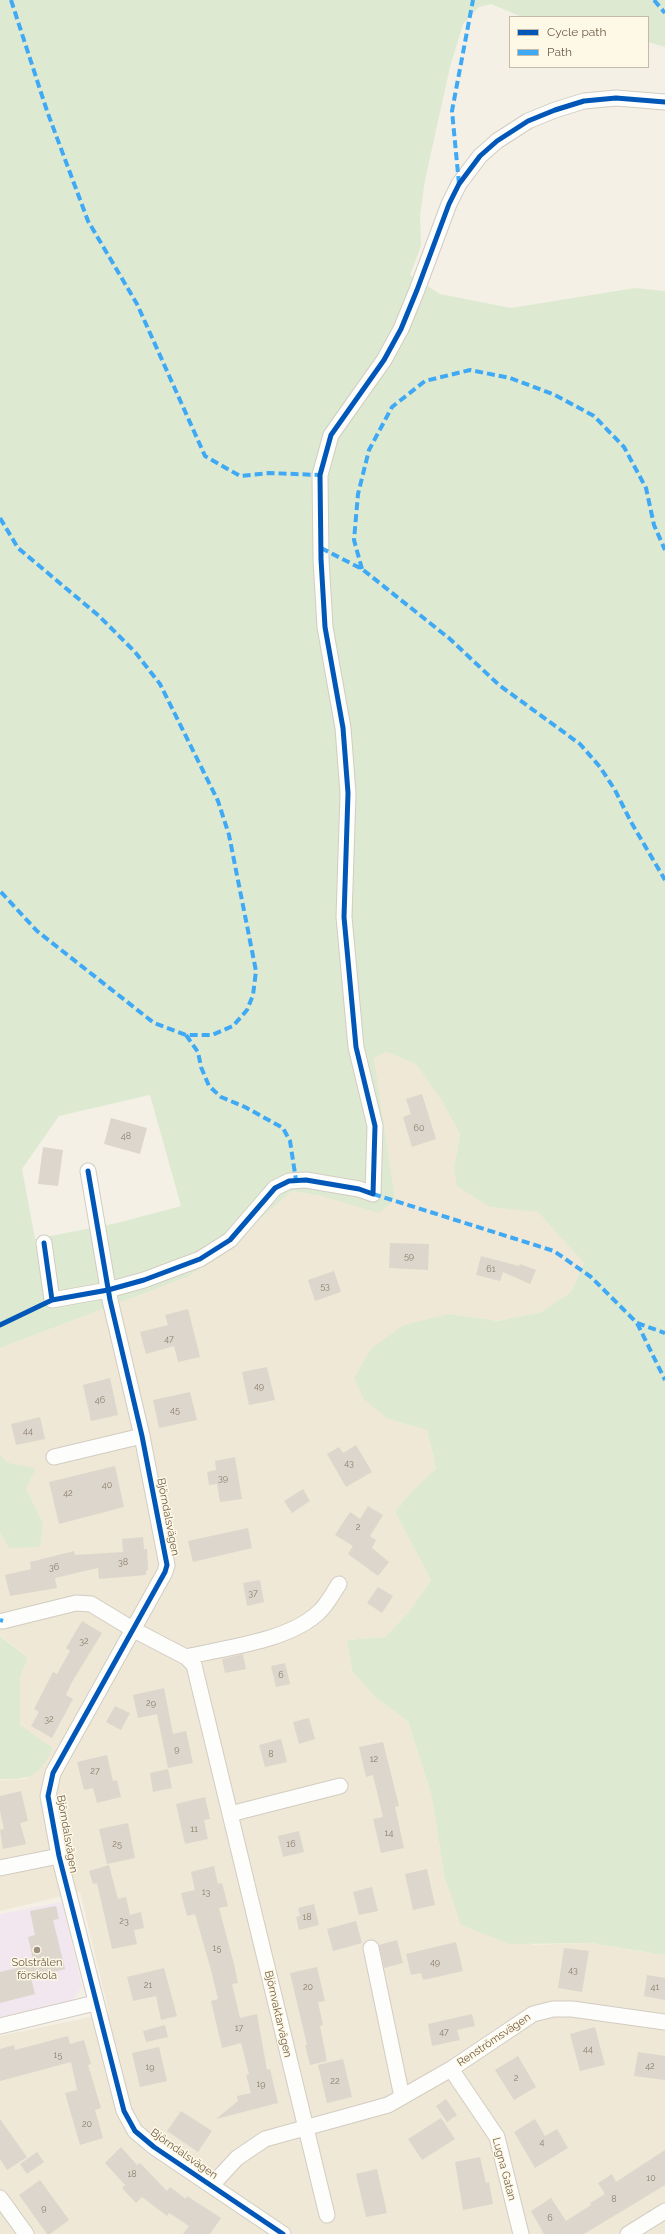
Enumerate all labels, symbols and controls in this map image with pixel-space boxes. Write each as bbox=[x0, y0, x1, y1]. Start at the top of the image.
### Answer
legend bbox=[509, 16, 649, 68]
text: Cycle path bbox=[547, 25, 606, 39]
text: Path bbox=[547, 45, 572, 59]
house number: 60 bbox=[414, 1123, 424, 1133]
house number: 48 bbox=[121, 1131, 131, 1141]
house number: 59 bbox=[404, 1251, 414, 1261]
house number: 61 bbox=[486, 1264, 496, 1274]
house number: 53 bbox=[320, 1281, 330, 1291]
house number: 47 bbox=[164, 1334, 174, 1344]
house number: 49 bbox=[254, 1381, 264, 1391]
house number: 46 bbox=[95, 1395, 105, 1405]
house number: 45 bbox=[170, 1405, 180, 1415]
house number: 44 bbox=[23, 1426, 33, 1436]
house number: 43 bbox=[344, 1458, 354, 1468]
house number: 39 bbox=[218, 1473, 228, 1483]
street label: Björndalsvägen bbox=[154, 1477, 182, 1557]
house number: 40 bbox=[102, 1480, 112, 1490]
house number: 42 bbox=[63, 1488, 73, 1498]
house number: 2 bbox=[356, 1522, 360, 1532]
house number: 38 bbox=[118, 1557, 128, 1567]
house number: 36 bbox=[49, 1562, 59, 1572]
house number: 37 bbox=[248, 1588, 258, 1598]
house number: 32 bbox=[79, 1636, 89, 1646]
house number: 6 bbox=[278, 1670, 284, 1680]
house number: 29 bbox=[146, 1698, 156, 1708]
house number: 32 bbox=[44, 1714, 54, 1724]
house number: 9 bbox=[174, 1744, 180, 1754]
house number: 8 bbox=[268, 1749, 274, 1759]
house number: 12 bbox=[370, 1754, 378, 1764]
house number: 27 bbox=[90, 1766, 100, 1776]
street label: Björndalsvägen bbox=[54, 1794, 80, 1874]
house number: 11 bbox=[190, 1824, 198, 1834]
house number: 14 bbox=[385, 1828, 393, 1838]
house number: 25 bbox=[112, 1839, 122, 1849]
house number: 16 bbox=[286, 1839, 296, 1849]
house number: 13 bbox=[202, 1887, 210, 1897]
house number: 18 bbox=[302, 1912, 312, 1922]
house number: 23 bbox=[119, 1916, 129, 1926]
house number: 15 bbox=[213, 1943, 221, 1953]
marker: Solstrålen förskola bbox=[32, 1945, 42, 1955]
place label: Solstrålen förskola bbox=[12, 1956, 62, 1982]
house number: 49 bbox=[430, 1957, 440, 1967]
house number: 43 bbox=[568, 1965, 578, 1975]
street label: Björnvaktarvägen bbox=[262, 1969, 294, 2059]
house number: 21 bbox=[144, 1980, 152, 1990]
house number: 20 bbox=[303, 1982, 313, 1992]
house number: 41 bbox=[651, 1982, 659, 1992]
street label: Renströmsvägen bbox=[455, 2011, 533, 2069]
house number: 17 bbox=[235, 2023, 243, 2033]
house number: 47 bbox=[439, 2027, 449, 2037]
house number: 44 bbox=[583, 2044, 593, 2054]
house number: 15 bbox=[54, 2050, 62, 2060]
house number: 42 bbox=[645, 2061, 655, 2071]
house number: 19 bbox=[145, 2062, 155, 2072]
house number: 2 bbox=[514, 2073, 518, 2083]
house number: 22 bbox=[330, 2076, 340, 2086]
house number: 19 bbox=[256, 2079, 266, 2089]
house number: 20 bbox=[82, 2119, 92, 2129]
street label: Björndalsvägen bbox=[148, 2126, 220, 2182]
street label: Lugna Gatan bbox=[489, 2136, 519, 2202]
house number: 4 bbox=[540, 2137, 544, 2147]
house number: 18 bbox=[127, 2169, 137, 2179]
house number: 10 bbox=[646, 2173, 656, 2183]
house number: 8 bbox=[611, 2194, 617, 2204]
house number: 9 bbox=[41, 2203, 47, 2213]
house number: 6 bbox=[547, 2213, 553, 2223]

